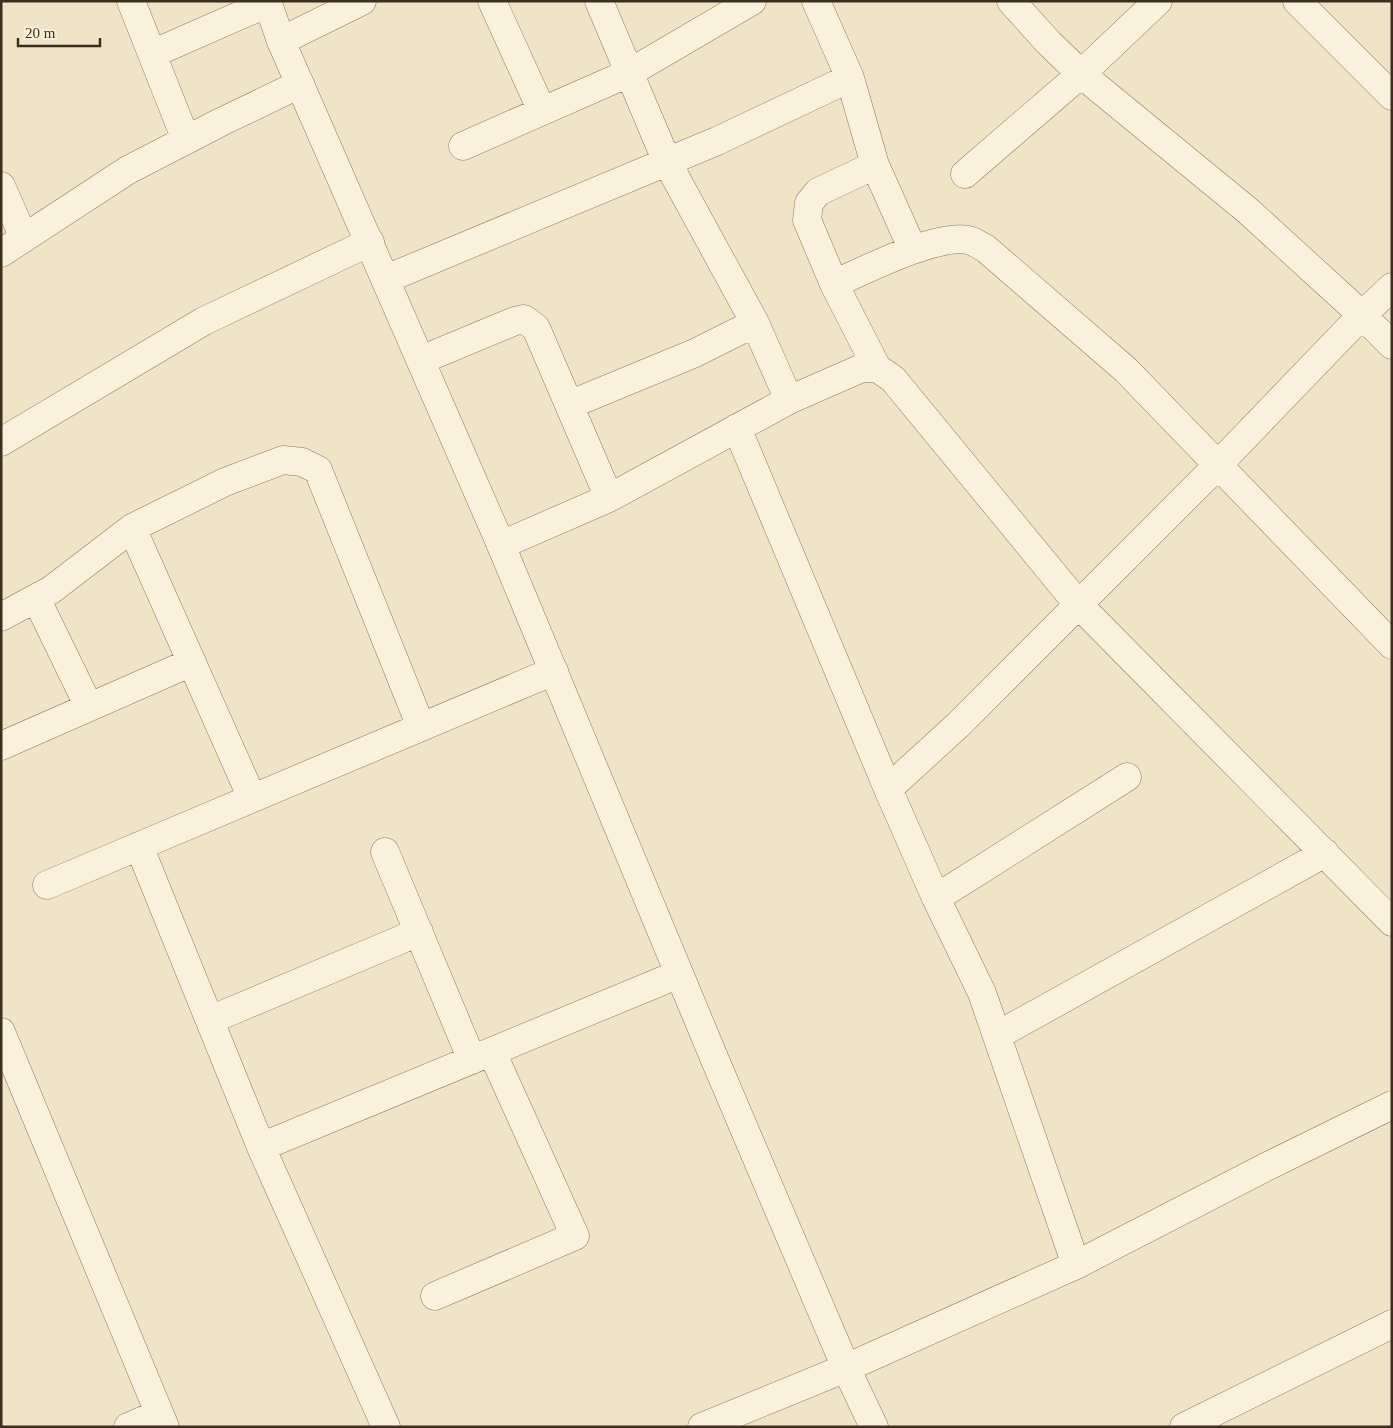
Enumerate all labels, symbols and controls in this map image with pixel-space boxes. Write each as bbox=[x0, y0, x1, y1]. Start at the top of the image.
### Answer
scale bar bbox=[18, 15, 100, 47]
text: 20 m bbox=[25, 25, 56, 41]

